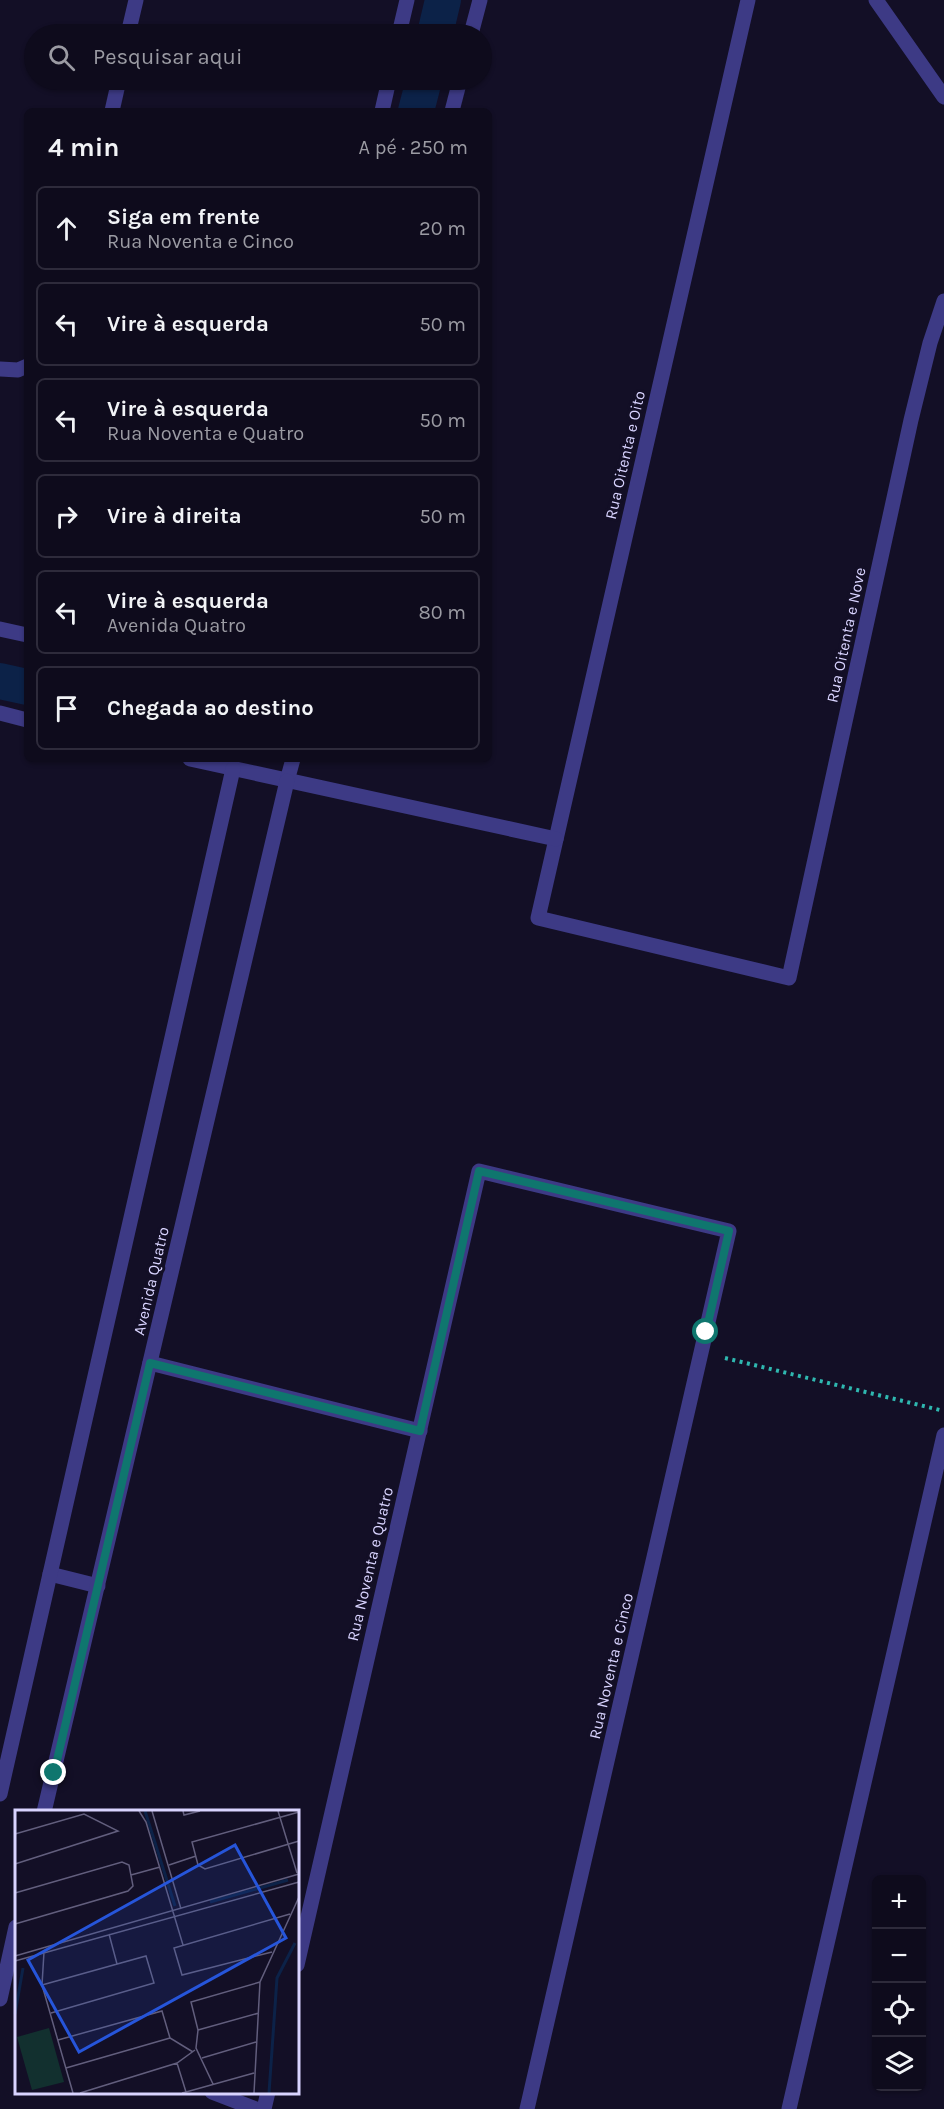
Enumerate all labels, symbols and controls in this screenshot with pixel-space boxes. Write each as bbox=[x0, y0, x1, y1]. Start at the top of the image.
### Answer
search box bbox=[24, 24, 492, 90]
icon: search bbox=[45, 41, 78, 74]
text: Pesquisar aqui bbox=[93, 44, 242, 70]
text: 4 min bbox=[48, 132, 119, 163]
text: A pé · 250 m bbox=[359, 136, 468, 159]
text: Siga em frente bbox=[107, 204, 260, 230]
icon: ahead bbox=[50, 212, 83, 245]
text: 20 m bbox=[419, 217, 466, 240]
text: Rua Noventa e Cinco bbox=[107, 230, 294, 253]
icon: left bbox=[50, 308, 83, 341]
text: Vire à esquerda bbox=[107, 311, 269, 337]
text: 50 m bbox=[419, 313, 466, 336]
street label: Rua Oitenta e Oito bbox=[601, 389, 649, 521]
text: Vire à esquerda bbox=[107, 396, 269, 422]
icon: left bbox=[50, 404, 83, 437]
text: 50 m bbox=[419, 409, 466, 432]
text: Rua Noventa e Quatro bbox=[107, 422, 304, 445]
icon: right bbox=[50, 500, 83, 533]
text: Vire à direita bbox=[107, 503, 242, 529]
text: 50 m bbox=[419, 505, 466, 528]
street label: Rua Oitenta e Nove bbox=[822, 566, 870, 704]
text: Vire à esquerda bbox=[107, 588, 269, 614]
icon: left bbox=[50, 596, 83, 629]
text: 80 m bbox=[418, 601, 466, 624]
text: Avenida Quatro bbox=[107, 614, 246, 637]
icon: arrive bbox=[50, 692, 83, 725]
text: Chegada ao destino bbox=[107, 695, 314, 721]
street label: Avenida Quatro bbox=[129, 1225, 173, 1337]
route start bbox=[692, 1318, 718, 1344]
street label: Rua Noventa e Quatro bbox=[343, 1485, 397, 1643]
street label: Rua Noventa e Cinco bbox=[585, 1591, 637, 1741]
route end bbox=[40, 1759, 66, 1785]
inset map bbox=[15, 1810, 298, 2094]
map controls bbox=[872, 1875, 926, 2091]
button: + bbox=[872, 1875, 926, 1929]
button: − bbox=[872, 1929, 926, 1983]
button: locate bbox=[872, 1983, 926, 2037]
button: layers bbox=[872, 2037, 926, 2091]

